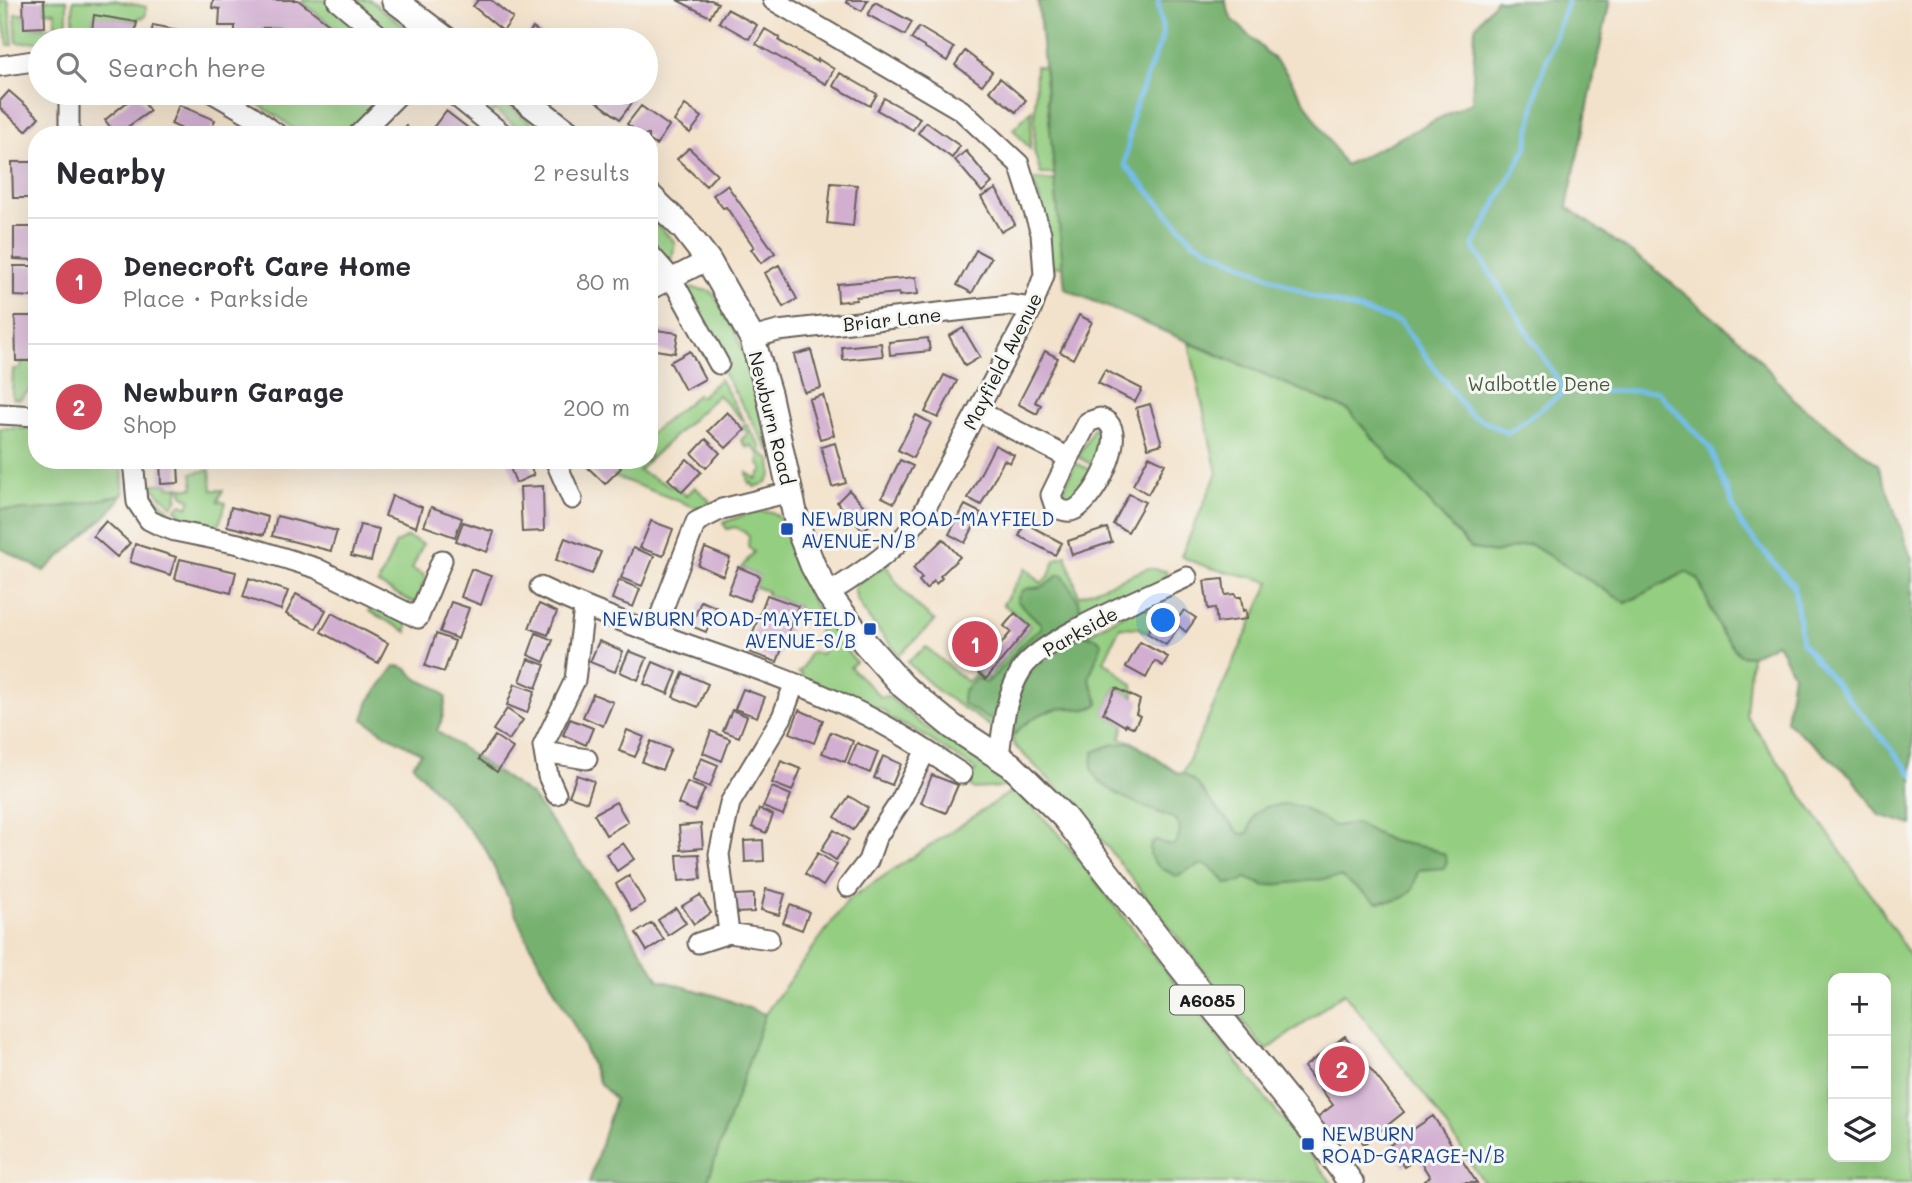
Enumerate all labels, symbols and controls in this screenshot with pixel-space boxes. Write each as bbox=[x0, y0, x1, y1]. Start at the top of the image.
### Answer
search box bbox=[28, 28, 658, 105]
icon: search bbox=[52, 48, 90, 86]
text: Search here bbox=[108, 50, 266, 84]
text: Nearby bbox=[56, 152, 166, 192]
text: 2 results bbox=[533, 157, 630, 187]
text: Denecroft Care Home bbox=[123, 249, 411, 283]
text: 1 bbox=[74, 266, 84, 296]
text: 80 m bbox=[576, 266, 630, 296]
text: Place · Parkside bbox=[123, 283, 309, 313]
street label: Mayfield Avenue bbox=[957, 288, 1047, 434]
street label: Briar Lane bbox=[842, 301, 942, 337]
street label: Newburn Road bbox=[743, 349, 801, 487]
park label: Walbottle Dene bbox=[1467, 371, 1611, 396]
text: Newburn Garage bbox=[123, 375, 344, 409]
text: 2 bbox=[73, 392, 85, 422]
text: 200 m bbox=[563, 392, 630, 422]
text: Shop bbox=[123, 409, 177, 439]
place label: NEWBURN ROAD-MAYFIELD AVENUE-N/B bbox=[801, 506, 1054, 553]
marker: NEWBURN ROAD-MAYFIELD AVENUE-N/B bbox=[779, 521, 795, 537]
street label: Parkside bbox=[1038, 600, 1122, 662]
your location bbox=[1146, 603, 1180, 637]
place label: NEWBURN ROAD-MAYFIELD AVENUE-S/B bbox=[603, 606, 856, 653]
pin: 1 bbox=[952, 618, 998, 670]
marker: NEWBURN ROAD-MAYFIELD AVENUE-S/B bbox=[862, 621, 878, 637]
map controls bbox=[1828, 973, 1891, 1162]
button: + bbox=[1828, 973, 1891, 1036]
road number: A6085 bbox=[1170, 986, 1244, 1015]
button: − bbox=[1828, 1036, 1891, 1099]
pin: 2 bbox=[1319, 1043, 1365, 1095]
button: layers bbox=[1828, 1099, 1891, 1162]
place label: NEWBURN ROAD-GARAGE-N/B bbox=[1322, 1121, 1505, 1168]
marker: NEWBURN ROAD-GARAGE-N/B bbox=[1300, 1136, 1316, 1152]

